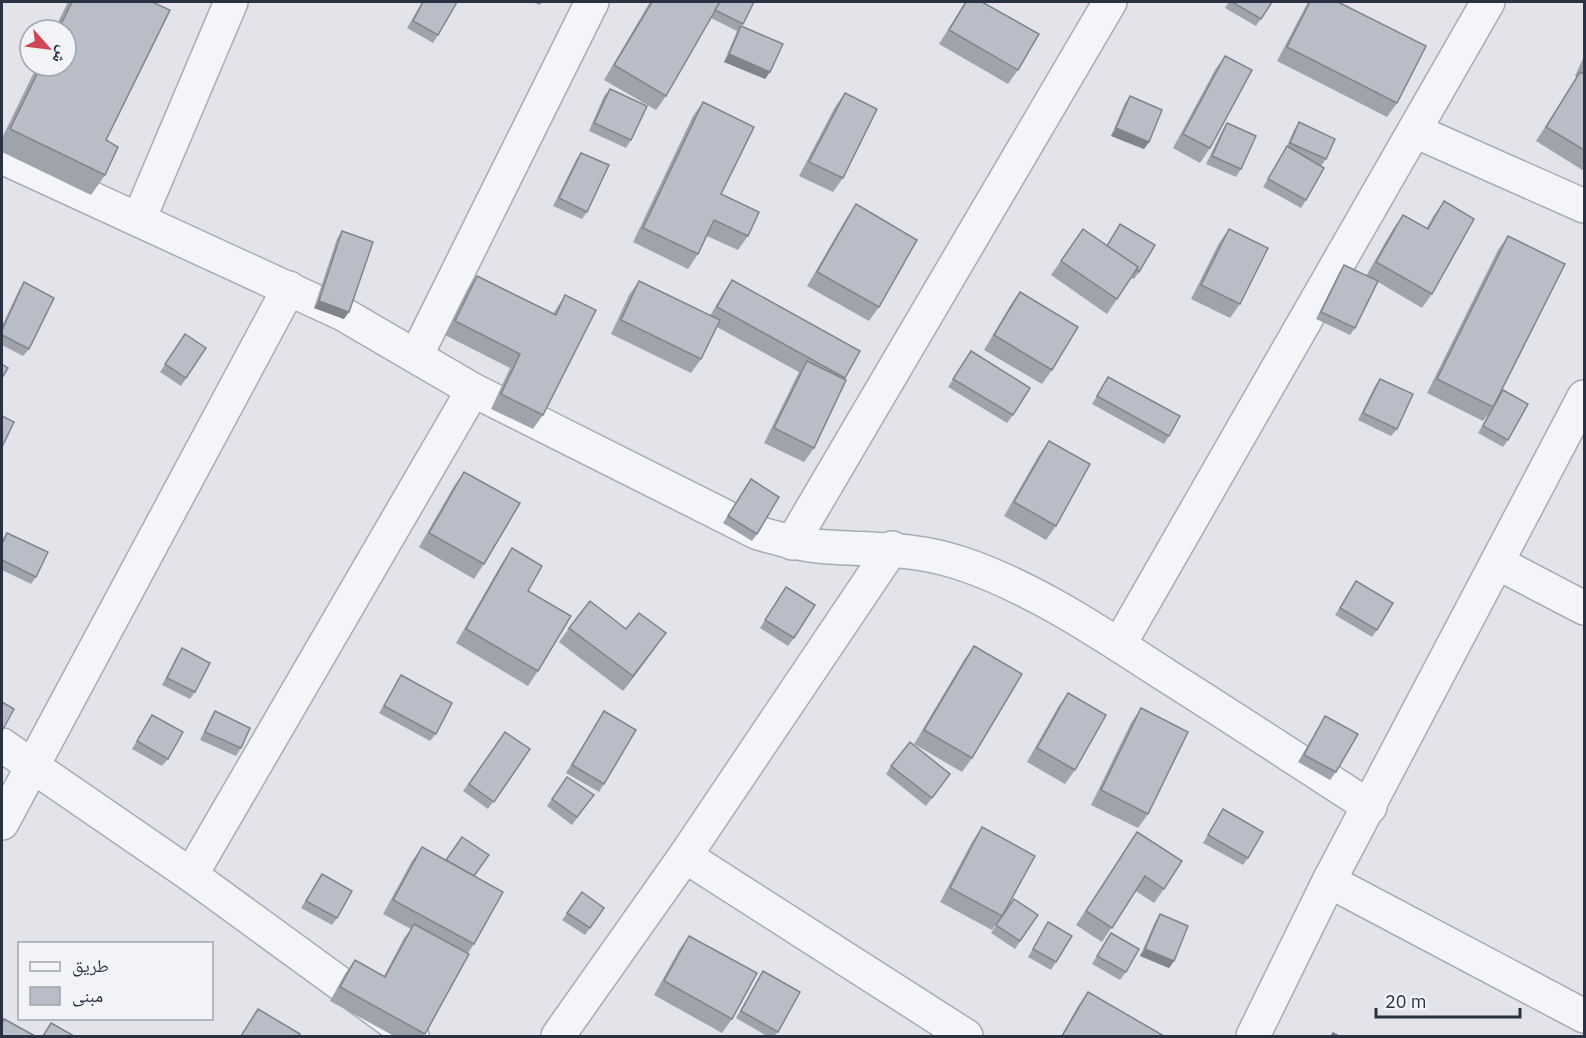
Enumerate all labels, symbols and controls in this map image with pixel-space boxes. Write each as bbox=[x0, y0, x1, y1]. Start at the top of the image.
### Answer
north arrow bbox=[18, 18, 78, 78]
text: ش bbox=[48, 43, 74, 67]
legend bbox=[18, 942, 213, 1020]
text: طريق bbox=[72, 954, 109, 977]
scale bar bbox=[1376, 981, 1520, 1019]
text: مبنى bbox=[72, 984, 103, 1007]
text: 20 m bbox=[1385, 990, 1427, 1013]

